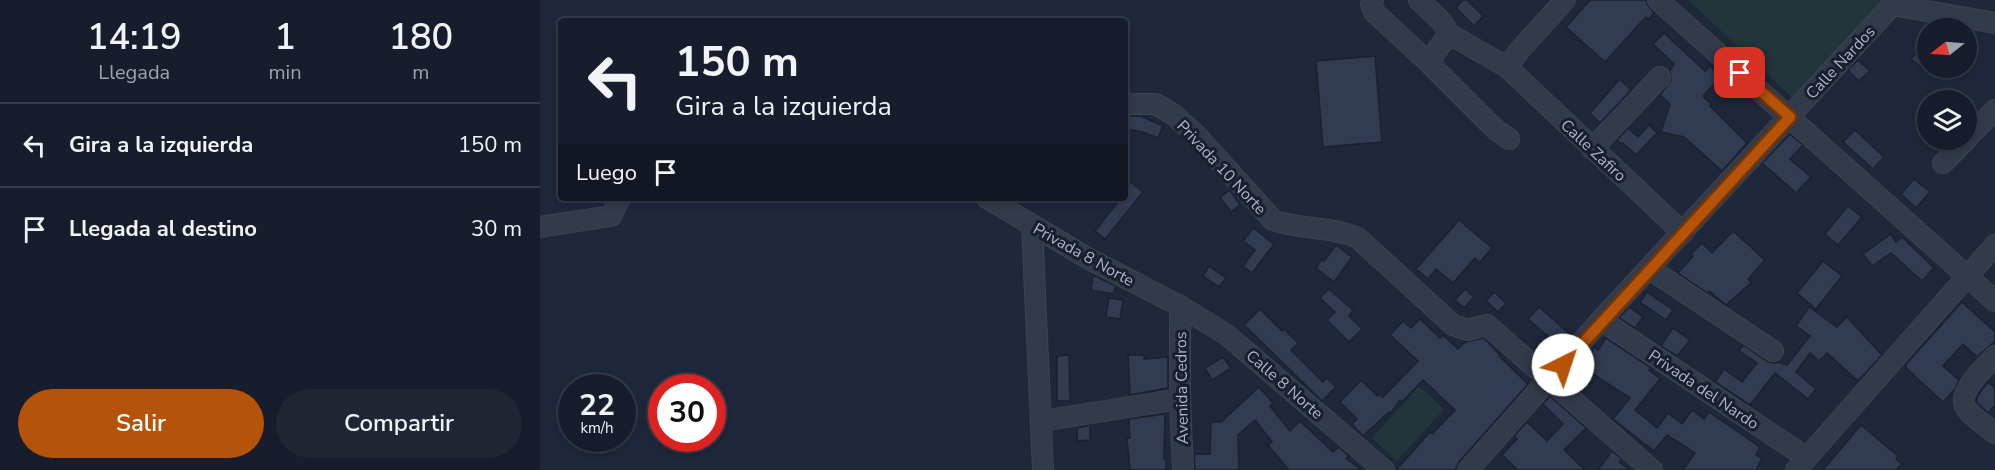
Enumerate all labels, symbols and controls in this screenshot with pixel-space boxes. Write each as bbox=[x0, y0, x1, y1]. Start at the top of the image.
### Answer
text: 14:19 bbox=[87, 13, 182, 62]
text: 1 bbox=[274, 13, 296, 62]
text: 180 bbox=[388, 13, 453, 62]
north arrow bbox=[1917, 18, 1977, 78]
map controls bbox=[1917, 18, 1977, 150]
street label: Calle Nardos bbox=[1801, 21, 1880, 104]
text: 150 m bbox=[675, 34, 799, 91]
icon: left bbox=[576, 42, 654, 120]
pin bbox=[1714, 47, 1765, 98]
icon: arrive bbox=[1723, 56, 1756, 89]
text: Llegada bbox=[98, 59, 170, 86]
text: min bbox=[269, 59, 302, 86]
text: m bbox=[412, 59, 429, 86]
text: Gira a la izquierda bbox=[675, 88, 892, 125]
button: layers bbox=[1917, 90, 1977, 150]
street label: Calle Zafiro bbox=[1556, 115, 1631, 187]
street label: Privada 10 Norte bbox=[1172, 116, 1271, 220]
icon: left bbox=[18, 129, 51, 162]
text: Gira a la izquierda bbox=[69, 130, 253, 160]
text: 150 m bbox=[458, 130, 522, 160]
icon: arrive bbox=[649, 156, 682, 189]
text: Luego bbox=[576, 158, 637, 188]
icon: arrive bbox=[18, 213, 51, 246]
text: Llegada al destino bbox=[69, 214, 257, 244]
text: 30 m bbox=[471, 214, 522, 244]
street label: Privada 8 Norte bbox=[1029, 218, 1138, 292]
street label: Avenida Cedros bbox=[1170, 331, 1194, 445]
position arrow bbox=[1531, 333, 1595, 397]
street label: Calle 8 Norte bbox=[1241, 345, 1328, 424]
street label: Privada del Nardo bbox=[1644, 345, 1763, 435]
speed limit sign: 30 bbox=[648, 374, 726, 452]
text: 22 bbox=[579, 385, 615, 426]
button: Salir bbox=[18, 389, 264, 458]
button: Compartir bbox=[276, 389, 522, 458]
text: km/h bbox=[580, 418, 614, 438]

